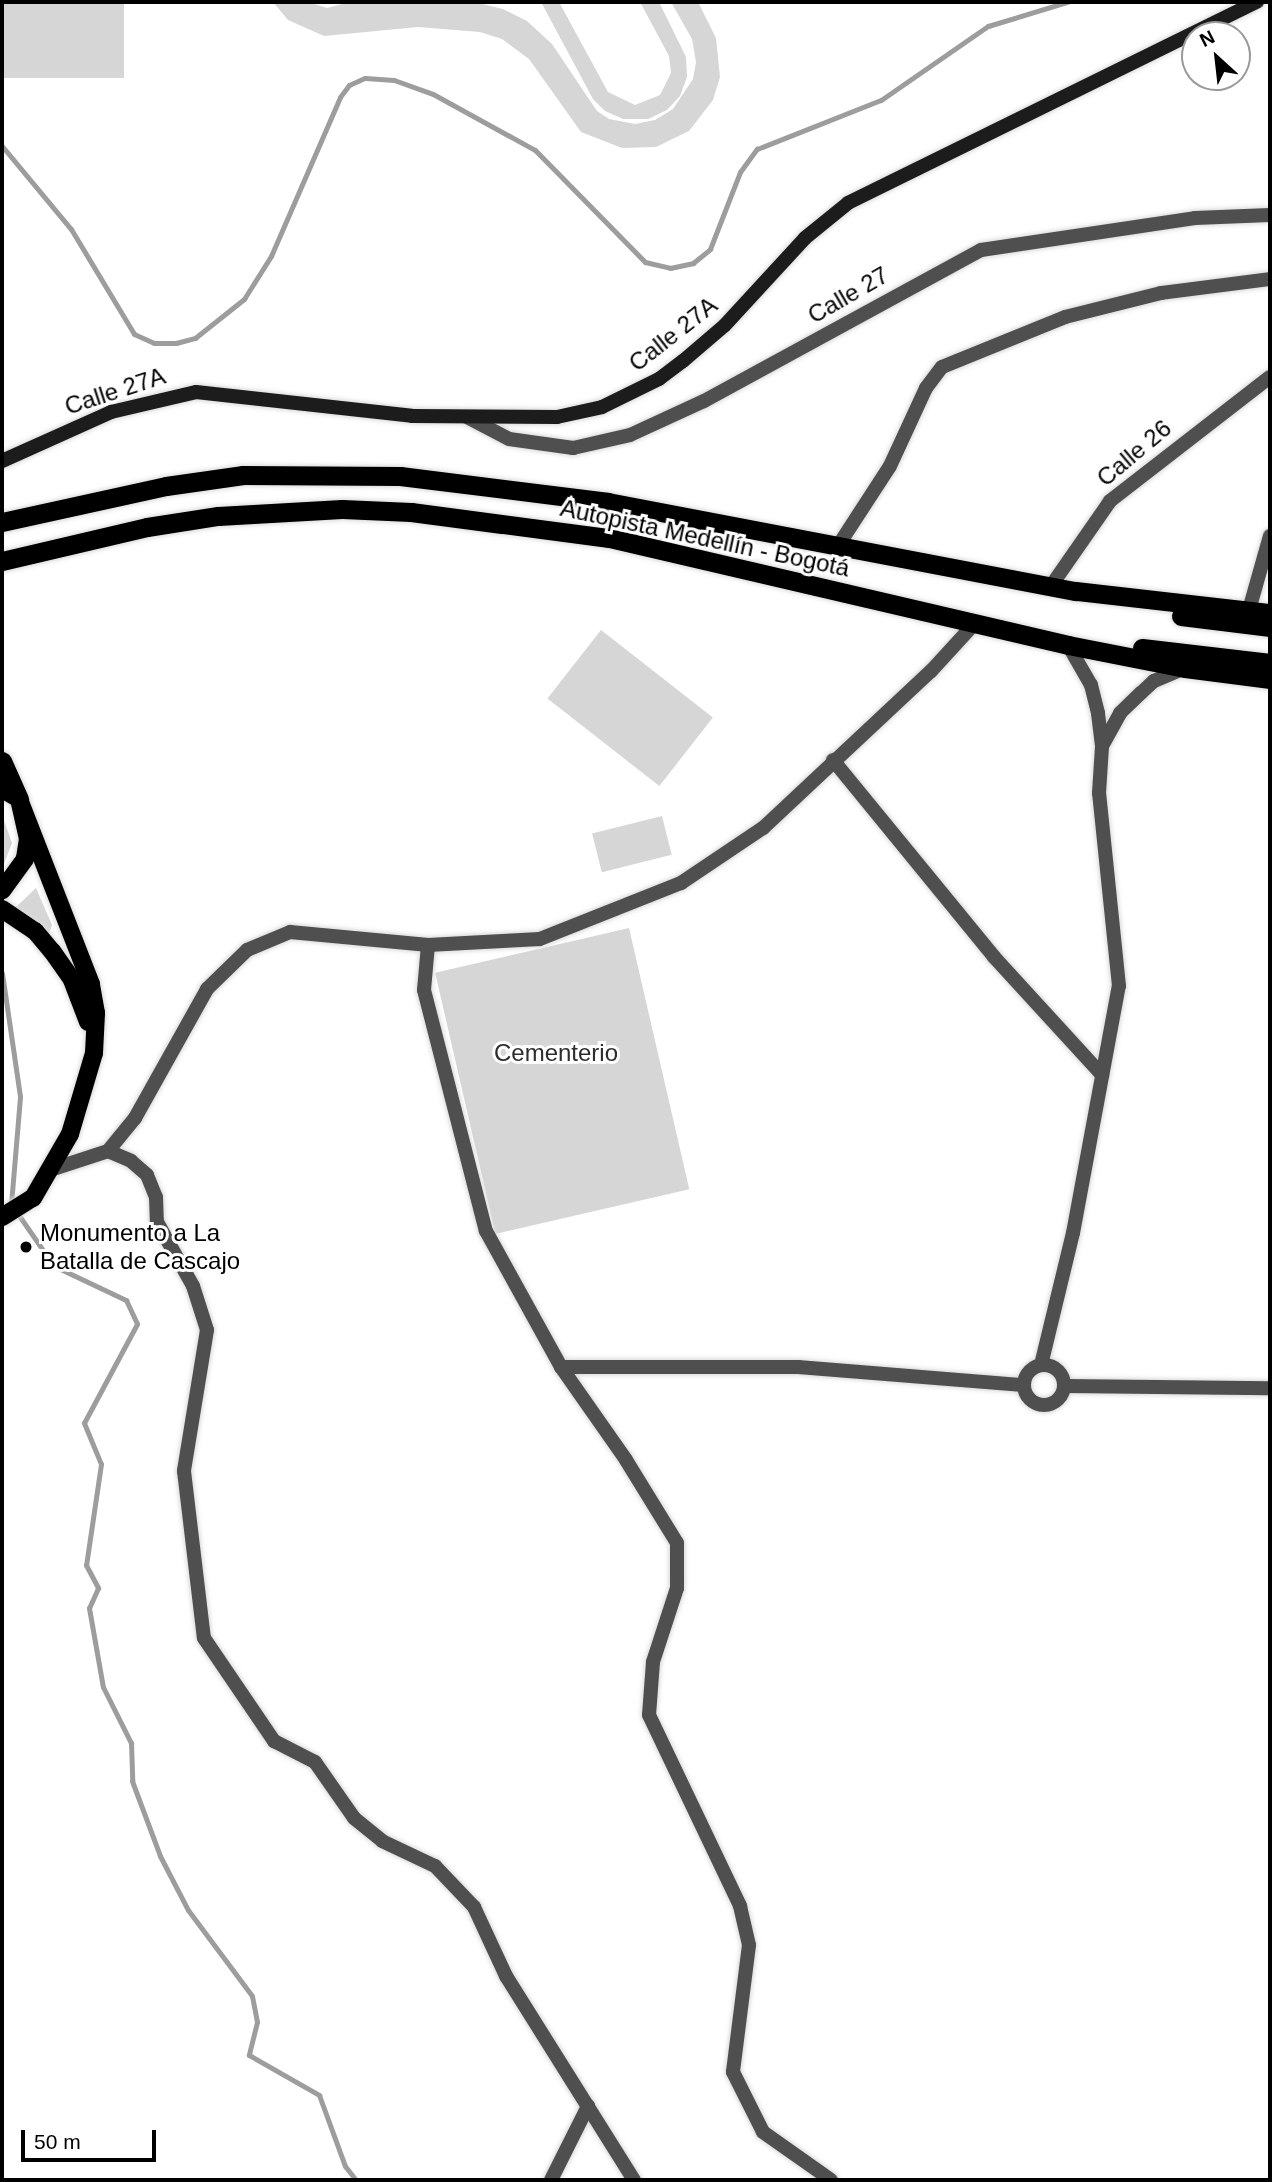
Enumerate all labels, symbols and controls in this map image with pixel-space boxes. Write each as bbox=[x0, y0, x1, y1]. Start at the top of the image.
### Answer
north arrow bbox=[1181, 21, 1251, 91]
text: N bbox=[1196, 26, 1218, 51]
street label: Calle 27 bbox=[803, 261, 893, 329]
street label: Calle 27A bbox=[623, 291, 723, 377]
street label: Calle 27A bbox=[61, 361, 169, 421]
street label: Calle 26 bbox=[1091, 414, 1177, 492]
street label: Autopista Medellín - Bogotá bbox=[558, 493, 852, 583]
park label: Cementerio bbox=[494, 1039, 618, 1067]
place label: Monumento a La Batalla de Cascajo bbox=[40, 1219, 240, 1275]
marker: Monumento a La Batalla de Cascajo bbox=[18, 1239, 34, 1255]
scale bar bbox=[24, 2116, 159, 2160]
text: 50 m bbox=[34, 2130, 81, 2153]

